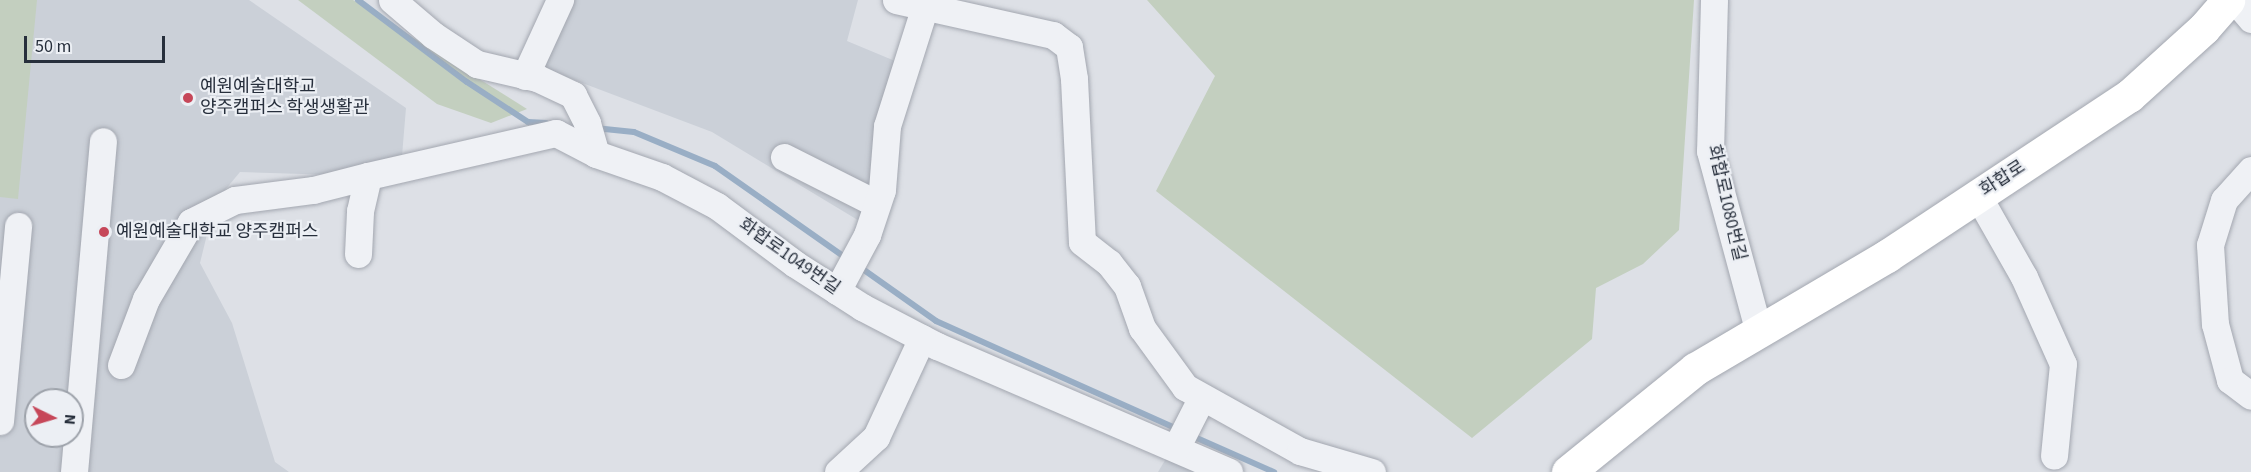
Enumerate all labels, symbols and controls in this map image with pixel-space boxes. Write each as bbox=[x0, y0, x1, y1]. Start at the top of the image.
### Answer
scale bar bbox=[27, 24, 168, 62]
text: 50 m bbox=[35, 34, 71, 59]
place label: 예원예술대학교 양주캠퍼스 학생생활관 bbox=[200, 77, 369, 119]
marker: 예원예술대학교 양주캠퍼스 학생생활관 bbox=[181, 91, 195, 105]
street label: 화합로1080번길 bbox=[1702, 143, 1750, 263]
street label: 화합로 bbox=[1976, 156, 2030, 202]
street label: 화합로1049번길 bbox=[734, 214, 844, 300]
place label: 예원예술대학교 양주캠퍼스 bbox=[116, 221, 318, 243]
marker: 예원예술대학교 양주캠퍼스 bbox=[97, 225, 111, 239]
north arrow bbox=[24, 388, 84, 448]
text: N bbox=[59, 413, 81, 426]

